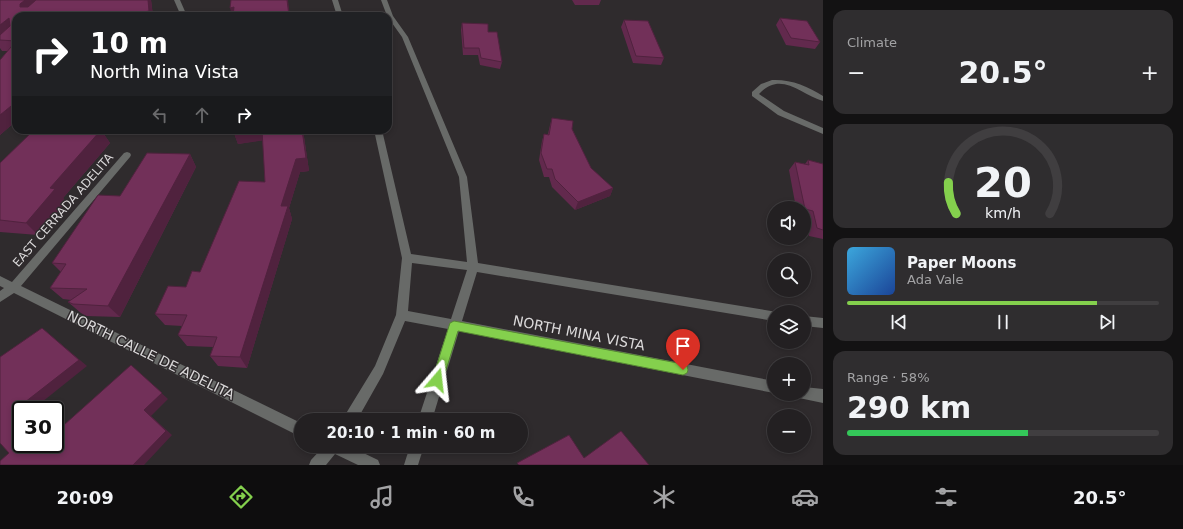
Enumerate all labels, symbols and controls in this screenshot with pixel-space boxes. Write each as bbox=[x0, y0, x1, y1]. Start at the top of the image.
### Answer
text: 10 m bbox=[90, 27, 168, 60]
icon: right bbox=[24, 28, 76, 80]
text: Climate bbox=[847, 35, 897, 50]
text: 20.5° bbox=[958, 55, 1048, 90]
text: − bbox=[847, 60, 865, 85]
text: + bbox=[1141, 60, 1159, 85]
text: North Mina Vista bbox=[90, 61, 239, 82]
icon: left bbox=[149, 104, 171, 126]
icon: ahead bbox=[191, 104, 213, 126]
icon: right bbox=[233, 104, 255, 126]
street label: EAST CERRADA ADELITA bbox=[10, 150, 117, 270]
text: 20 bbox=[974, 157, 1032, 206]
map controls bbox=[767, 201, 811, 453]
button: sound bbox=[767, 201, 811, 245]
text: km/h bbox=[985, 204, 1021, 220]
button: search bbox=[767, 253, 811, 297]
text: Paper Moons bbox=[907, 254, 1016, 272]
text: Ada Vale bbox=[907, 272, 963, 287]
button: layers bbox=[767, 305, 811, 349]
street label: NORTH CALLE DE ADELITA bbox=[65, 307, 238, 403]
icon: previous bbox=[888, 311, 910, 333]
icon: pause bbox=[992, 311, 1014, 333]
icon: next bbox=[1096, 311, 1118, 333]
street label: NORTH MINA VISTA bbox=[512, 312, 647, 354]
pin bbox=[666, 329, 700, 370]
icon: arrive bbox=[672, 335, 694, 357]
button: + bbox=[767, 357, 811, 401]
position arrow bbox=[416, 359, 458, 401]
text: Range · 58% bbox=[847, 370, 930, 385]
text: 290 km bbox=[847, 390, 971, 425]
speed limit sign: 30 bbox=[12, 401, 64, 453]
button: − bbox=[767, 409, 811, 453]
text: 20:10 · 1 min · 60 m bbox=[327, 424, 495, 442]
icon: directions bbox=[227, 483, 255, 511]
icon: music bbox=[368, 483, 396, 511]
icon: phone bbox=[509, 483, 537, 511]
icon: climate bbox=[650, 483, 678, 511]
icon: car bbox=[791, 483, 819, 511]
icon: filters bbox=[932, 483, 960, 511]
text: 20:09 bbox=[57, 487, 114, 508]
text: 20.5° bbox=[1073, 487, 1126, 508]

